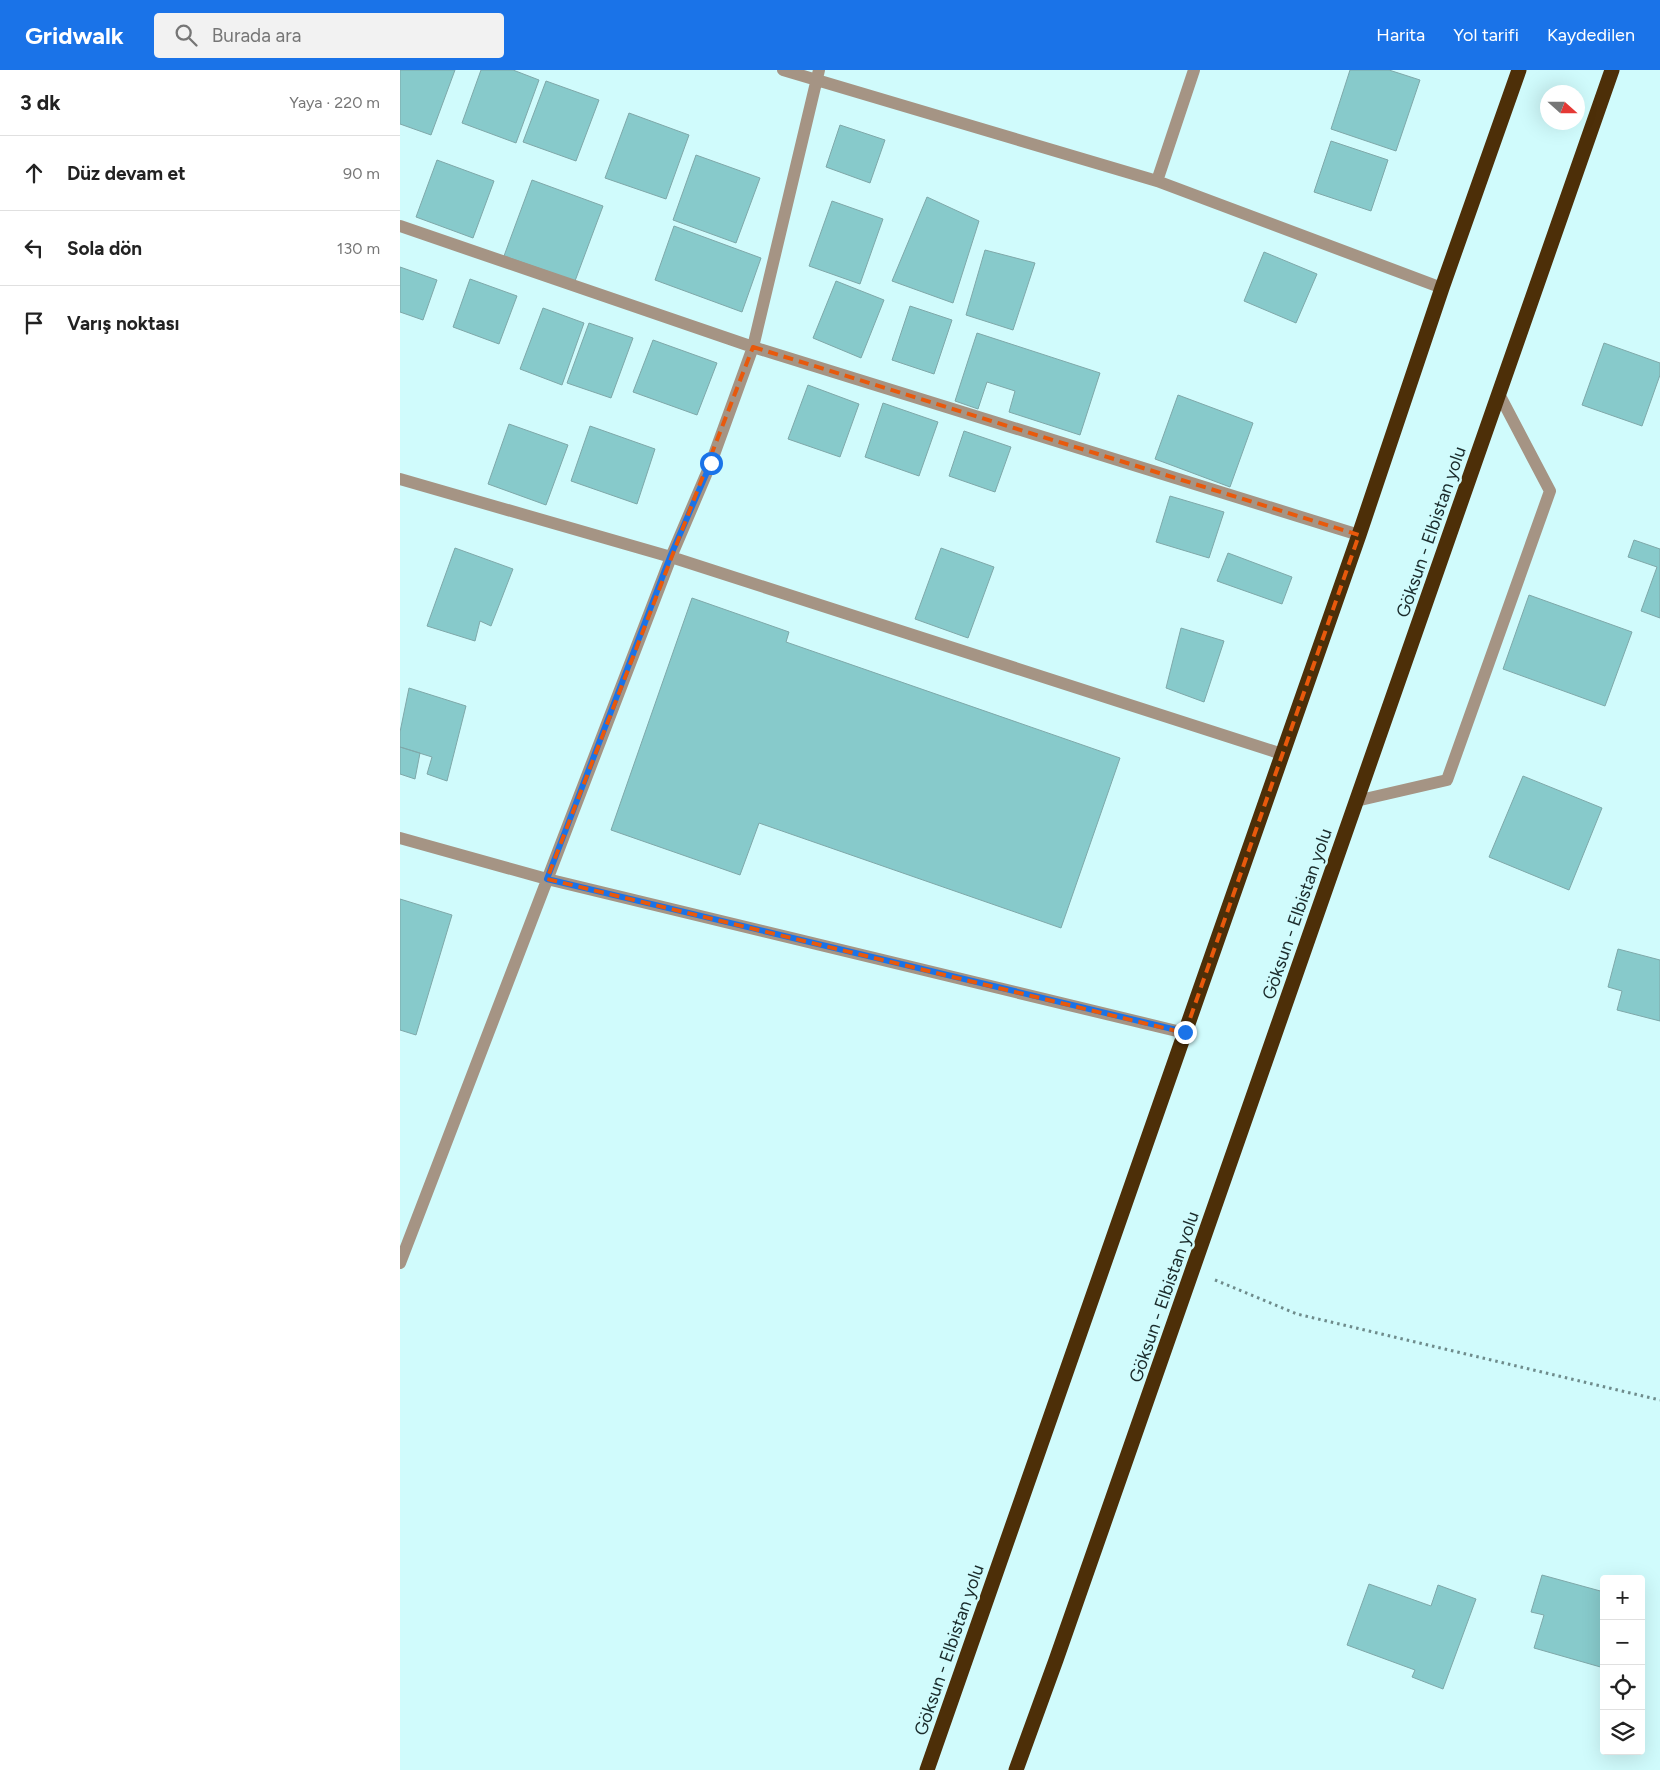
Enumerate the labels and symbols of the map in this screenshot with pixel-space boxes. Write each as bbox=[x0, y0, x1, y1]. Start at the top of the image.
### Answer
north arrow bbox=[1540, 85, 1585, 130]
street label: Göksun - Elbistan yolu bbox=[1391, 444, 1471, 620]
route start bbox=[700, 452, 723, 475]
street label: Göksun - Elbistan yolu bbox=[1257, 826, 1337, 1002]
route end bbox=[1174, 1021, 1197, 1044]
street label: Göksun - Elbistan yolu bbox=[1124, 1209, 1204, 1385]
street label: Göksun - Elbistan yolu bbox=[909, 1562, 989, 1738]

